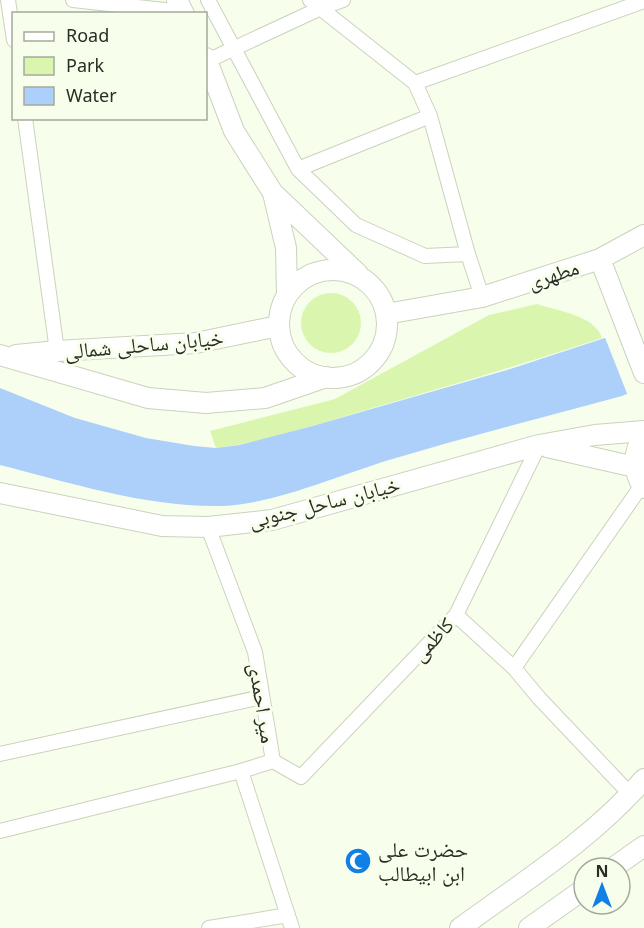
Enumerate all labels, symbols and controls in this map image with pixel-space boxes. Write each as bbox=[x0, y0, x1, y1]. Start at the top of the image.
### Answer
legend bbox=[12, 12, 207, 120]
text: Road bbox=[66, 23, 109, 47]
text: Park bbox=[66, 53, 104, 77]
text: Water bbox=[66, 83, 117, 107]
street label: مطهری bbox=[524, 253, 582, 295]
street label: خیابان ساحلی شمالی bbox=[63, 323, 225, 365]
street label: خیابان ساحل جنوبی bbox=[245, 470, 403, 534]
street label: کاظمی bbox=[404, 611, 460, 667]
street label: میر احمدی bbox=[243, 661, 283, 745]
place label: حضرت علی ابن ابیطالب bbox=[378, 835, 468, 887]
mosque icon: حضرت علی ابن ابیطالب bbox=[343, 846, 373, 876]
north arrow bbox=[572, 856, 632, 916]
text: N bbox=[595, 860, 609, 882]

